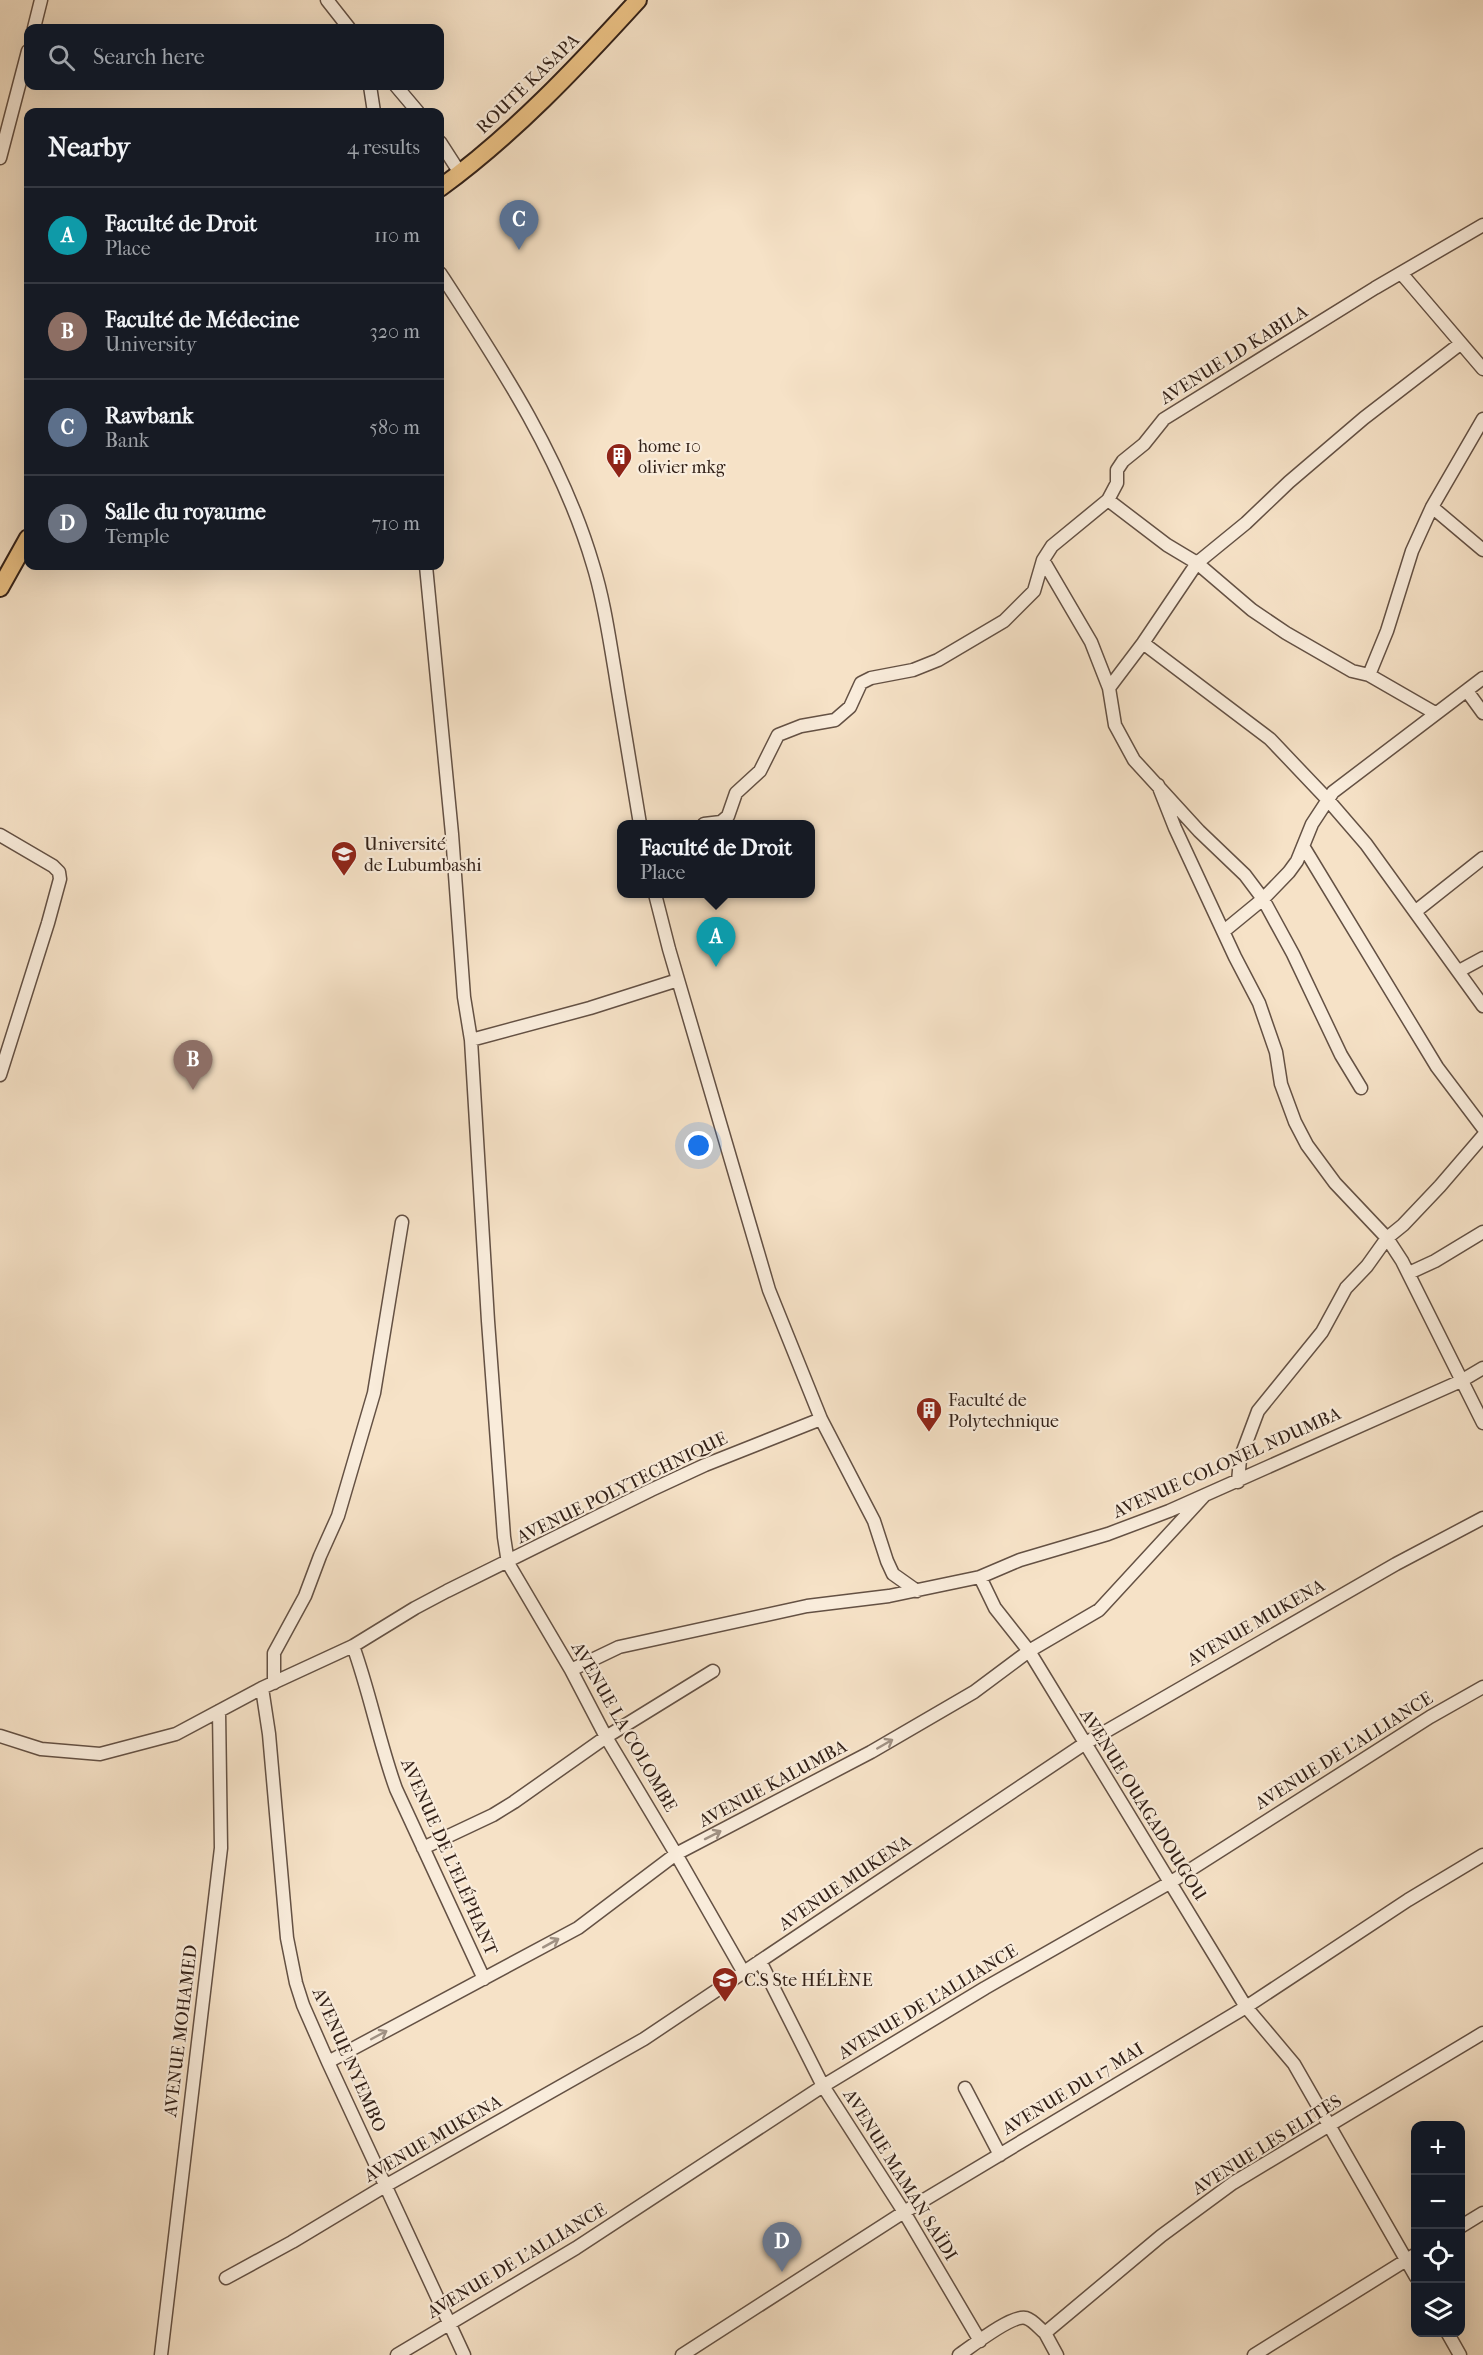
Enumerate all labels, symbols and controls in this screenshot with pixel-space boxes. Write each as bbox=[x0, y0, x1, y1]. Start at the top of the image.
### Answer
search box bbox=[24, 24, 444, 90]
street label: ROUTE KASAPA bbox=[472, 29, 584, 138]
icon: search bbox=[45, 41, 78, 74]
text: Search here bbox=[93, 44, 205, 70]
text: Nearby bbox=[48, 132, 130, 163]
text: 4 results bbox=[347, 136, 420, 159]
pin: C bbox=[500, 200, 538, 250]
text: Faculté de Droit bbox=[105, 211, 257, 237]
text: A bbox=[61, 224, 74, 247]
text: 110 m bbox=[374, 224, 420, 247]
text: Place bbox=[105, 237, 151, 260]
street label: AVENUE LD KABILA bbox=[1155, 301, 1312, 410]
text: Faculté de Médecine bbox=[105, 307, 299, 333]
text: B bbox=[61, 320, 74, 343]
text: 320 m bbox=[370, 320, 420, 343]
text: University bbox=[105, 333, 197, 356]
text: Rawbank bbox=[105, 403, 193, 429]
text: C bbox=[61, 416, 74, 439]
text: 580 m bbox=[369, 416, 420, 439]
text: Bank bbox=[105, 429, 149, 452]
place label: home 10 olivier mkg bbox=[638, 436, 726, 478]
building icon: home 10 olivier mkg bbox=[604, 441, 634, 479]
text: Salle du royaume bbox=[105, 499, 266, 525]
text: D bbox=[60, 512, 75, 535]
text: 710 m bbox=[371, 512, 420, 535]
text: Temple bbox=[105, 525, 169, 548]
popup bbox=[617, 820, 815, 898]
place label: Université de Lubumbashi bbox=[364, 834, 482, 876]
text: Faculté de Droit bbox=[640, 835, 792, 861]
school or university icon: Université de Lubumbashi bbox=[329, 839, 359, 877]
text: Place bbox=[640, 861, 685, 884]
pin: A bbox=[696, 918, 736, 967]
pin: B bbox=[174, 1040, 212, 1090]
your location bbox=[684, 1131, 713, 1160]
place label: Faculté de Polytechnique bbox=[948, 1390, 1059, 1432]
building icon: Faculté de Polytechnique bbox=[914, 1395, 944, 1433]
street label: AVENUE COLONEL NDUMBA bbox=[1109, 1403, 1344, 1523]
street label: AVENUE POLYTECHNIQUE bbox=[512, 1428, 731, 1549]
street label: AVENUE MUKENA bbox=[1183, 1575, 1329, 1671]
street label: AVENUE LA COLOMBE bbox=[566, 1638, 681, 1816]
street label: AVENUE DE L'ALLIANCE bbox=[1250, 1688, 1437, 1815]
street label: AVENUE OUAGADOUGOU bbox=[1075, 1704, 1211, 1905]
street label: AVENUE KALUMBA bbox=[694, 1736, 851, 1832]
one-way arrow bbox=[876, 1738, 893, 1750]
street label: AVENUE DE L'ELÉPHANT bbox=[396, 1754, 503, 1959]
one-way arrow bbox=[704, 1829, 722, 1841]
street label: AVENUE MUKENA bbox=[774, 1831, 916, 1936]
one-way arrow bbox=[542, 1937, 560, 1948]
street label: AVENUE DE L'ALLIANCE bbox=[834, 1940, 1022, 2064]
street label: AVENUE MOHAMED bbox=[160, 1944, 202, 2119]
school or university icon: C.S Ste HÉLÈNE bbox=[710, 1965, 740, 2003]
place label: C.S Ste HÉLÈNE bbox=[744, 1969, 873, 1991]
street label: AVENUE NYEMBO bbox=[307, 1984, 390, 2135]
one-way arrow bbox=[370, 2029, 388, 2040]
street label: AVENUE DU 17 MAI bbox=[998, 2038, 1148, 2140]
street label: AVENUE MAMAN SAÏDI bbox=[838, 2084, 962, 2265]
street label: AVENUE MUKENA bbox=[360, 2091, 506, 2187]
street label: AVENUE LES ELITES bbox=[1188, 2091, 1346, 2200]
map controls bbox=[1411, 2121, 1465, 2337]
button: + bbox=[1411, 2121, 1465, 2175]
button: − bbox=[1411, 2175, 1465, 2229]
street label: AVENUE DE L'ALLIANCE bbox=[423, 2199, 611, 2323]
pin: D bbox=[762, 2222, 802, 2272]
button: locate bbox=[1411, 2229, 1465, 2283]
button: layers bbox=[1411, 2283, 1465, 2337]

